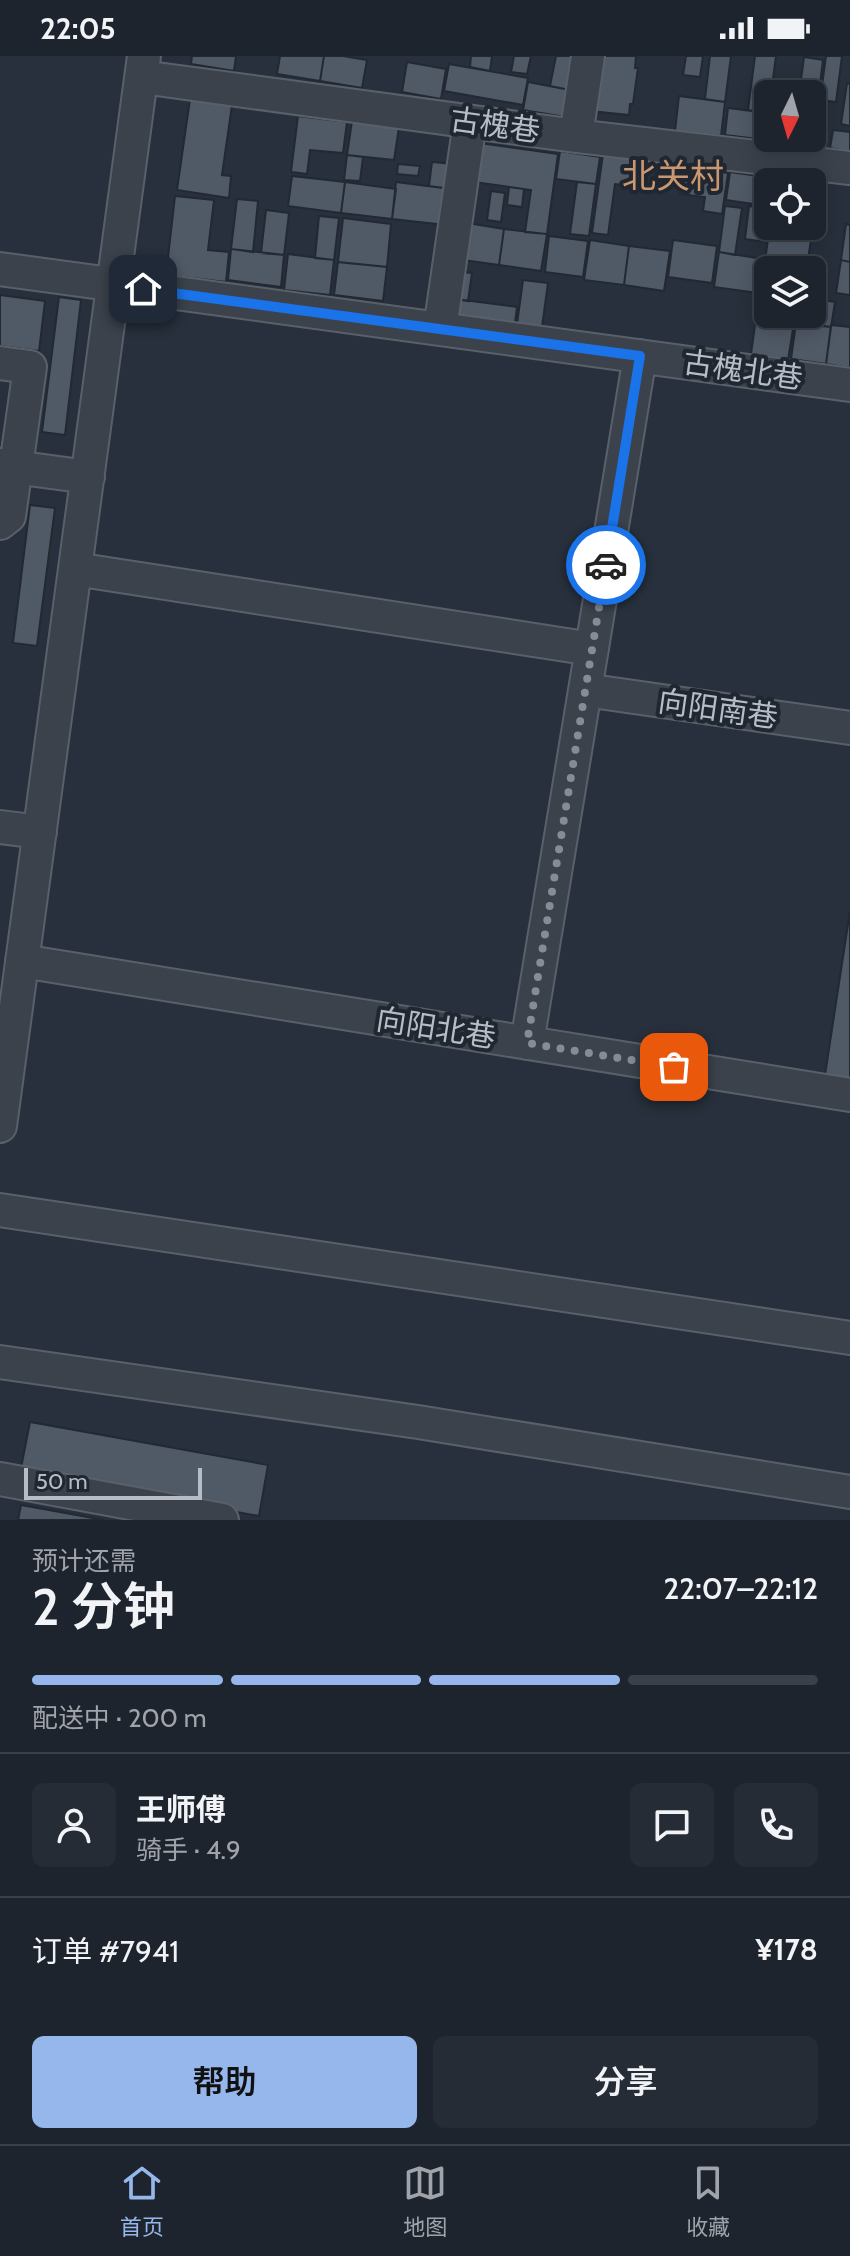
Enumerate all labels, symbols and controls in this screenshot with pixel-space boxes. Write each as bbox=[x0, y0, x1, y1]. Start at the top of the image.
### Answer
text: 22:05 bbox=[40, 10, 116, 47]
north arrow bbox=[754, 80, 826, 152]
map controls bbox=[754, 80, 826, 328]
street label: 古槐巷 bbox=[448, 100, 542, 150]
district label: 北关村 bbox=[622, 155, 724, 197]
button: locate bbox=[754, 168, 826, 240]
pin bbox=[109, 255, 177, 323]
button: layers bbox=[754, 256, 826, 328]
icon: home bbox=[121, 267, 165, 311]
street label: 古槐北巷 bbox=[681, 343, 805, 397]
courier bbox=[566, 525, 646, 605]
icon: car bbox=[584, 543, 628, 587]
street label: 向阳南巷 bbox=[656, 682, 780, 736]
street label: 向阳北巷 bbox=[374, 1000, 498, 1056]
pin bbox=[640, 1033, 708, 1101]
icon: bag bbox=[652, 1045, 696, 1089]
scale bar bbox=[24, 1464, 202, 1500]
text: 50 m bbox=[36, 1468, 88, 1495]
text: 预计还需 bbox=[32, 1545, 136, 1577]
text: 22:07–22:12 bbox=[664, 1570, 818, 1607]
text: 2 分钟 bbox=[32, 1575, 175, 1638]
text: 配送中 · 200 m bbox=[32, 1702, 206, 1734]
button: person bbox=[32, 1783, 116, 1867]
button: chat bbox=[630, 1783, 714, 1867]
button: phone bbox=[734, 1783, 818, 1867]
text: 王师傅 bbox=[136, 1791, 226, 1828]
text: 骑手 · 4.9 bbox=[136, 1834, 241, 1866]
text: ¥178 bbox=[755, 1931, 818, 1968]
text: 订单 #7941 bbox=[32, 1933, 179, 1970]
button: 帮助 bbox=[32, 2036, 417, 2128]
button: 分享 bbox=[433, 2036, 818, 2128]
tab: 首页 bbox=[120, 2161, 164, 2241]
tab: 地图 bbox=[403, 2161, 447, 2241]
tab: 收藏 bbox=[686, 2161, 730, 2241]

